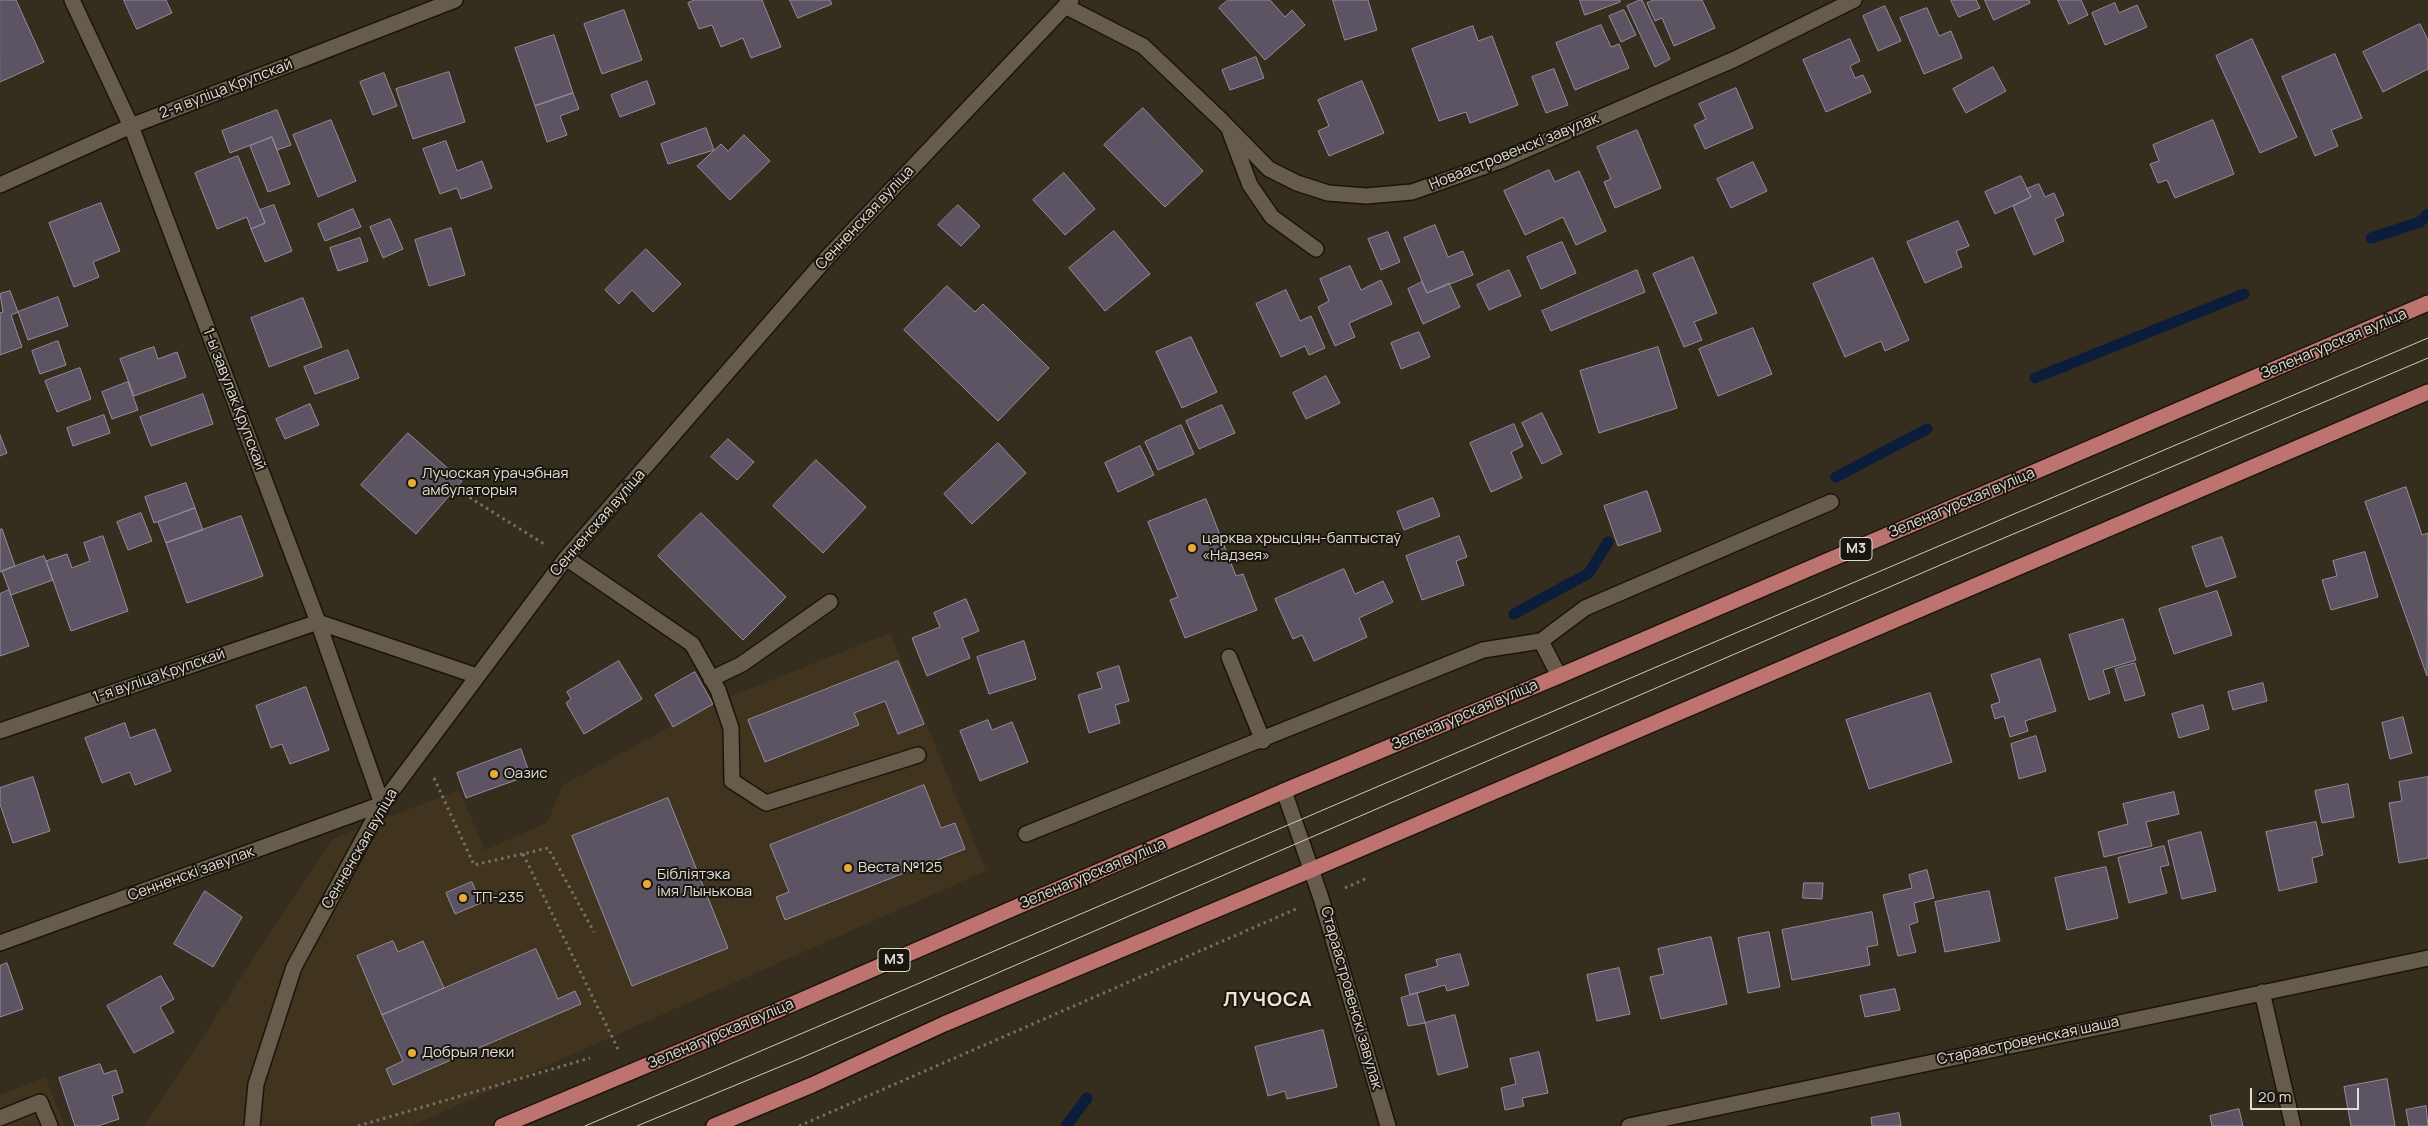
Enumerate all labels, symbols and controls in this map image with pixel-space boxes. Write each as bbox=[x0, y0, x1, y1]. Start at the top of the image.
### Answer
street label: 2-я вуліца Крупскай bbox=[157, 55, 295, 123]
street label: Новаастровенскі завулак bbox=[1427, 110, 1601, 194]
street label: Сенненская вуліца bbox=[812, 162, 918, 274]
street label: Зеленагурская вуліца bbox=[2258, 305, 2410, 383]
street label: 1-ы завулак Крупскай bbox=[199, 325, 269, 473]
street label: Зеленагурская вуліца bbox=[1886, 464, 2038, 542]
place label: Лучоская ўрачэбная амбулаторыя bbox=[422, 465, 569, 500]
street label: Сенненская вуліца bbox=[547, 466, 649, 580]
marker: Лучоская ўрачэбная амбулаторыя bbox=[406, 477, 418, 489]
place label: царква хрысціян-баптыстаў «Надзея» bbox=[1202, 530, 1401, 565]
road number: М3 bbox=[1840, 538, 1872, 560]
marker: царква хрысціян-баптыстаў «Надзея» bbox=[1186, 542, 1198, 554]
street label: 1-я вуліца Крупскай bbox=[91, 645, 227, 707]
street label: Зеленагурская вуліца bbox=[1389, 676, 1541, 754]
place label: Оазис bbox=[504, 765, 548, 783]
marker: Оазис bbox=[488, 768, 500, 780]
street label: Сенненская вуліца bbox=[318, 786, 402, 912]
street label: Зеленагурская вуліца bbox=[1017, 835, 1169, 913]
street label: Сенненскі завулак bbox=[125, 843, 257, 905]
place label: Веста №125 bbox=[858, 859, 942, 877]
marker: Веста №125 bbox=[842, 862, 854, 874]
place label: Бібліятэка імя Лынькова bbox=[657, 866, 752, 901]
marker: Бібліятэка імя Лынькова bbox=[641, 878, 653, 890]
place label: ТП-235 bbox=[473, 889, 524, 907]
marker: ТП-235 bbox=[457, 892, 469, 904]
street label: Стараастровенскі завулак bbox=[1316, 905, 1386, 1091]
road number: М3 bbox=[878, 948, 910, 972]
district label: ЛУЧОСА bbox=[1223, 988, 1313, 1012]
street label: Зеленагурская вуліца bbox=[645, 995, 797, 1073]
street label: Стараастровенская шаша bbox=[1935, 1013, 2121, 1069]
place label: Добрыя леки bbox=[422, 1044, 514, 1062]
marker: Добрыя леки bbox=[406, 1047, 418, 1059]
scale bar bbox=[2253, 1078, 2362, 1110]
text: 20 m bbox=[2258, 1086, 2291, 1107]

